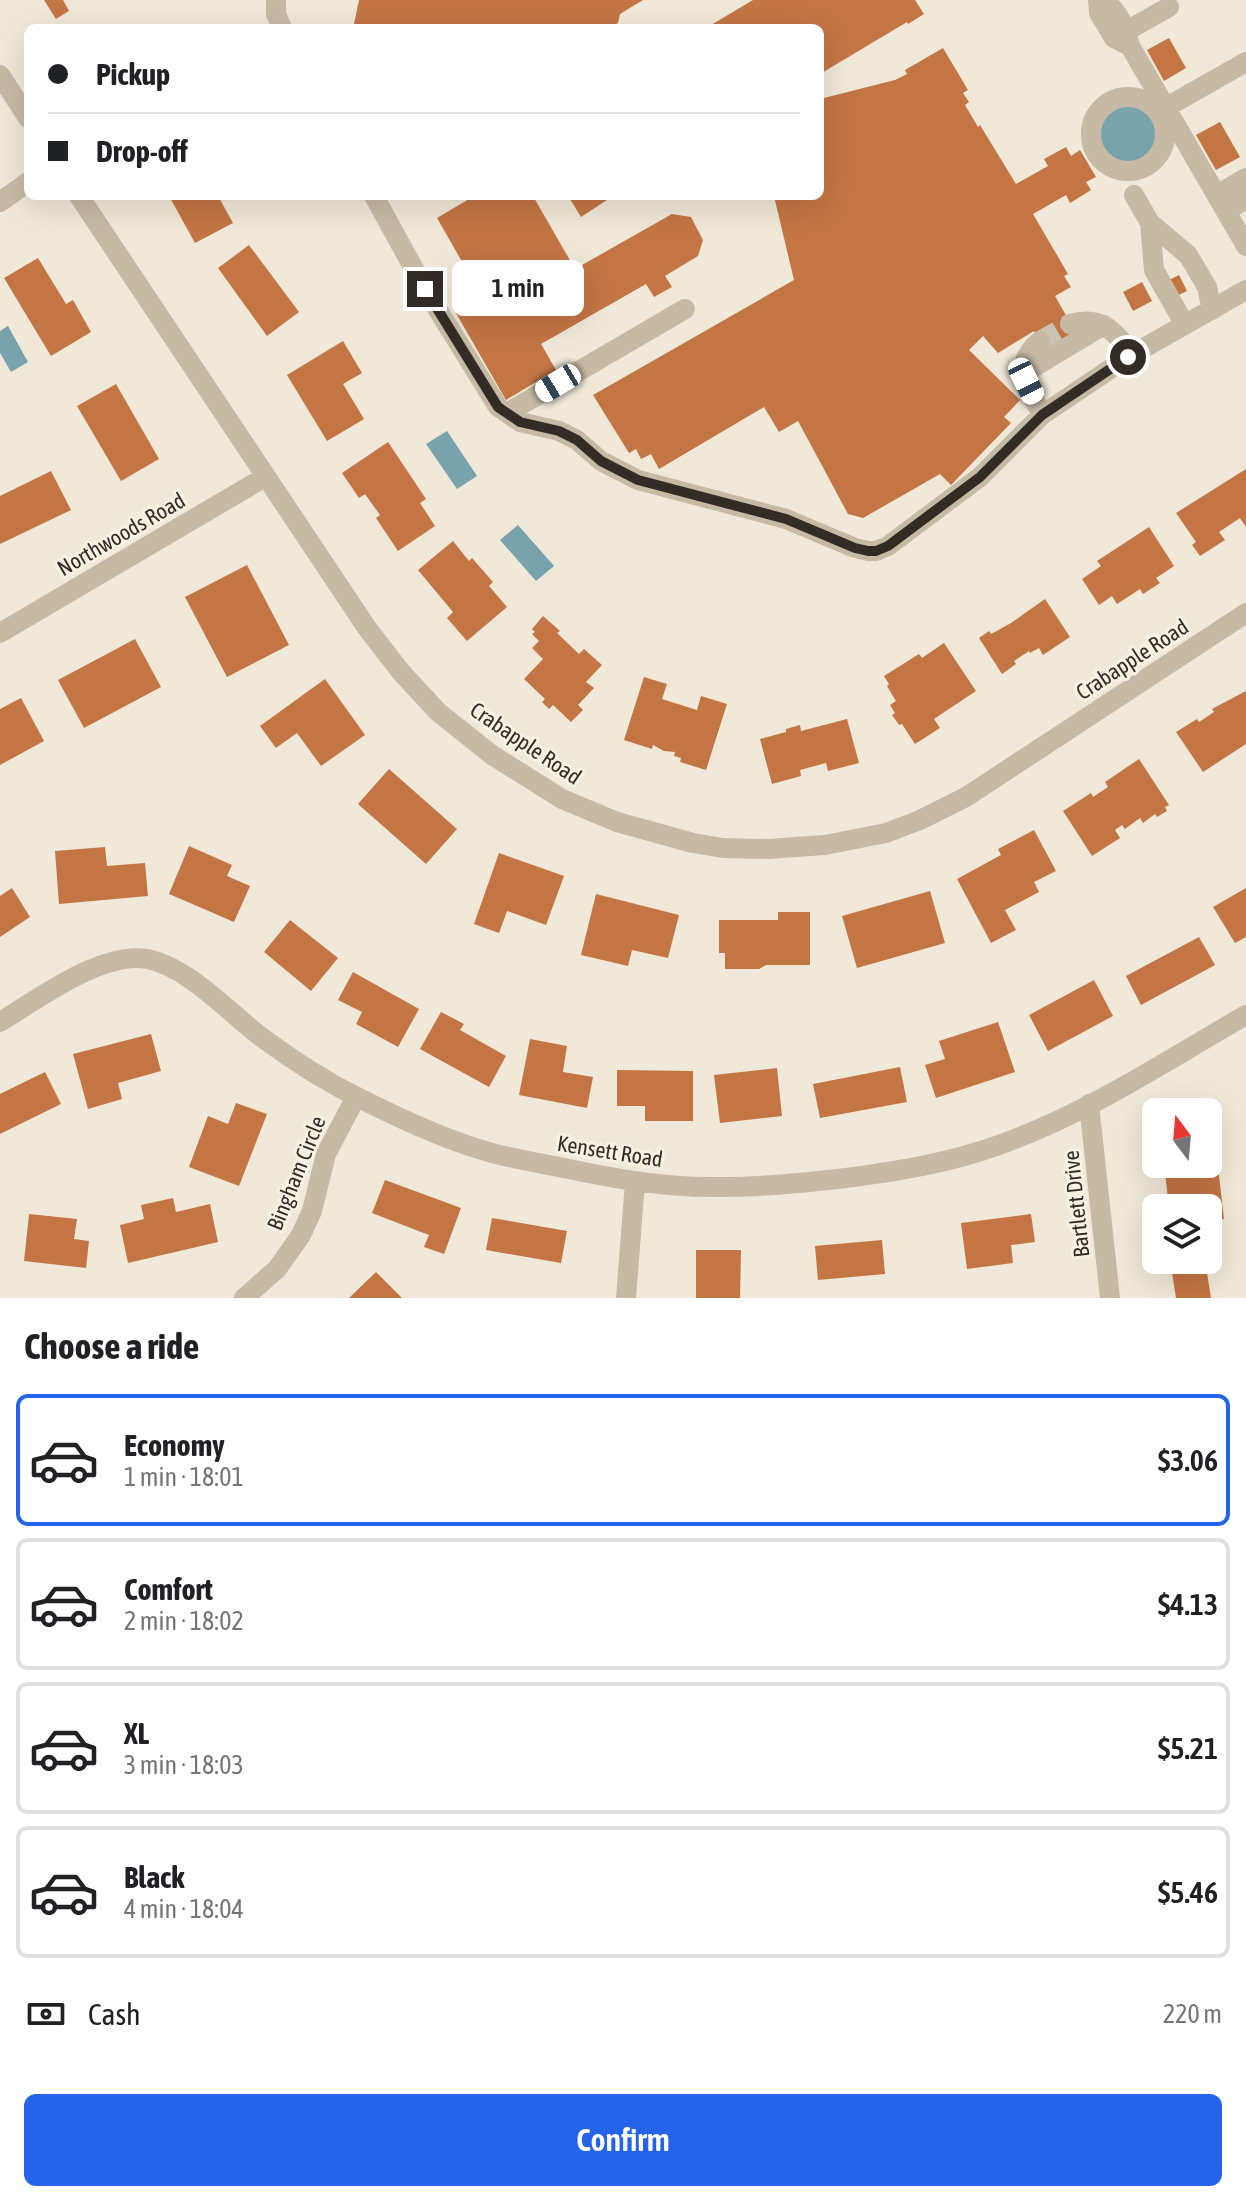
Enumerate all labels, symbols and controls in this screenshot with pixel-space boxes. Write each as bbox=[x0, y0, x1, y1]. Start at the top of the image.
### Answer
text: Pickup bbox=[96, 57, 170, 91]
text: Drop-off bbox=[96, 134, 188, 168]
callout: 1 min bbox=[453, 261, 585, 317]
route end bbox=[407, 271, 443, 307]
text: 1 min bbox=[491, 273, 545, 303]
route start bbox=[1110, 339, 1146, 375]
car bbox=[1005, 354, 1047, 408]
car bbox=[531, 360, 585, 406]
street label: Northwoods Road bbox=[52, 487, 190, 581]
street label: Crabapple Road bbox=[1071, 613, 1193, 705]
street label: Crabapple Road bbox=[466, 696, 586, 790]
north arrow bbox=[1142, 1098, 1222, 1178]
map controls bbox=[1142, 1098, 1222, 1274]
street label: Bingham Circle bbox=[261, 1112, 331, 1234]
street label: Kensett Road bbox=[555, 1130, 665, 1172]
street label: Bartlett Drive bbox=[1057, 1149, 1095, 1259]
button: layers bbox=[1142, 1194, 1222, 1274]
text: Choose a ride bbox=[24, 1325, 199, 1367]
icon: car bbox=[28, 1424, 100, 1496]
text: Economy bbox=[124, 1428, 225, 1462]
text: $3.06 bbox=[1158, 1443, 1218, 1477]
text: 1 min · 18:01 bbox=[124, 1462, 244, 1492]
icon: car bbox=[28, 1568, 100, 1640]
text: Comfort bbox=[124, 1572, 213, 1606]
text: $4.13 bbox=[1158, 1587, 1218, 1621]
text: 2 min · 18:02 bbox=[124, 1606, 244, 1636]
icon: car bbox=[28, 1712, 100, 1784]
text: XL bbox=[124, 1716, 149, 1750]
text: $5.21 bbox=[1158, 1731, 1218, 1765]
text: 3 min · 18:03 bbox=[124, 1750, 244, 1780]
icon: car bbox=[28, 1856, 100, 1928]
text: Black bbox=[124, 1860, 184, 1894]
text: $5.46 bbox=[1158, 1875, 1218, 1909]
text: 4 min · 18:04 bbox=[124, 1894, 244, 1924]
icon: cash bbox=[24, 1992, 68, 2036]
text: Cash bbox=[88, 1997, 141, 2031]
text: 220 m bbox=[1163, 1999, 1222, 2029]
button: Confirm bbox=[24, 2094, 1222, 2186]

